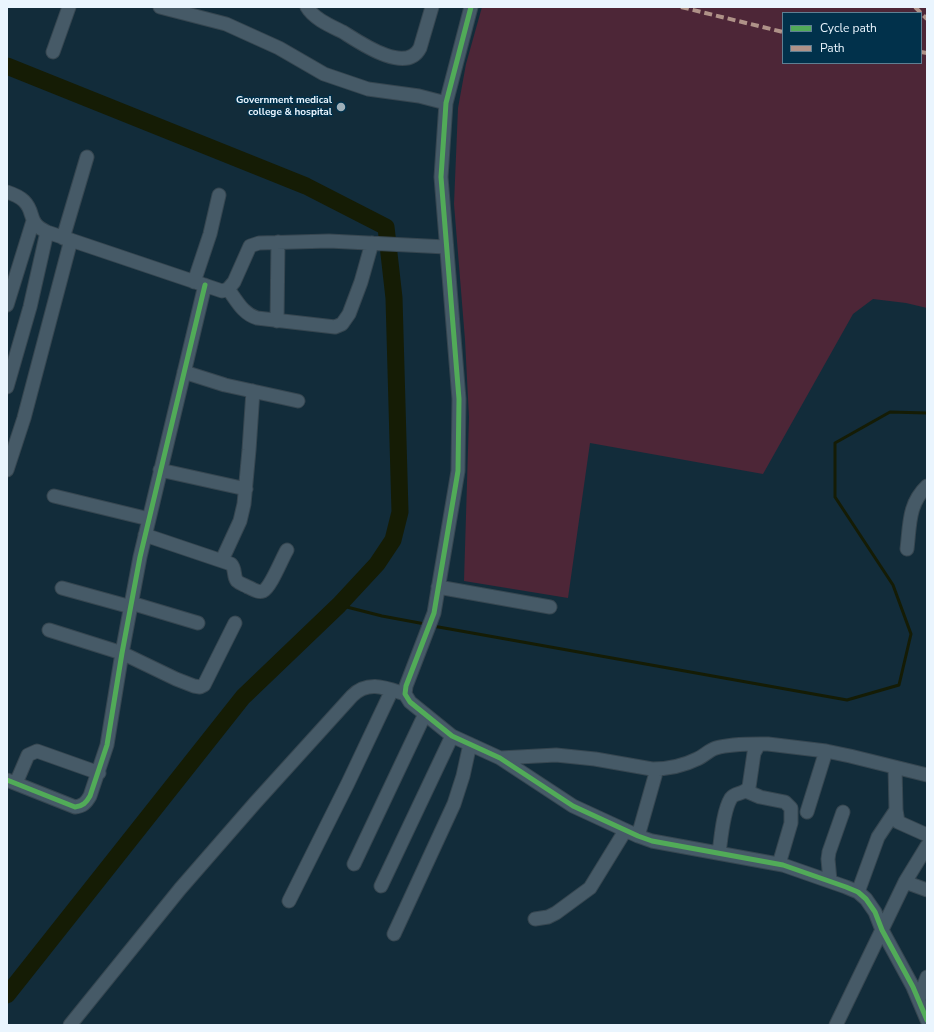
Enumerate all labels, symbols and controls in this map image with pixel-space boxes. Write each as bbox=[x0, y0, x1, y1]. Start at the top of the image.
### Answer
legend bbox=[782, 12, 922, 64]
text: Cycle path bbox=[820, 20, 877, 36]
text: Path bbox=[820, 40, 845, 56]
place label: Government medical college & hospital bbox=[236, 95, 332, 118]
marker: Government medical college & hospital bbox=[335, 101, 347, 113]

